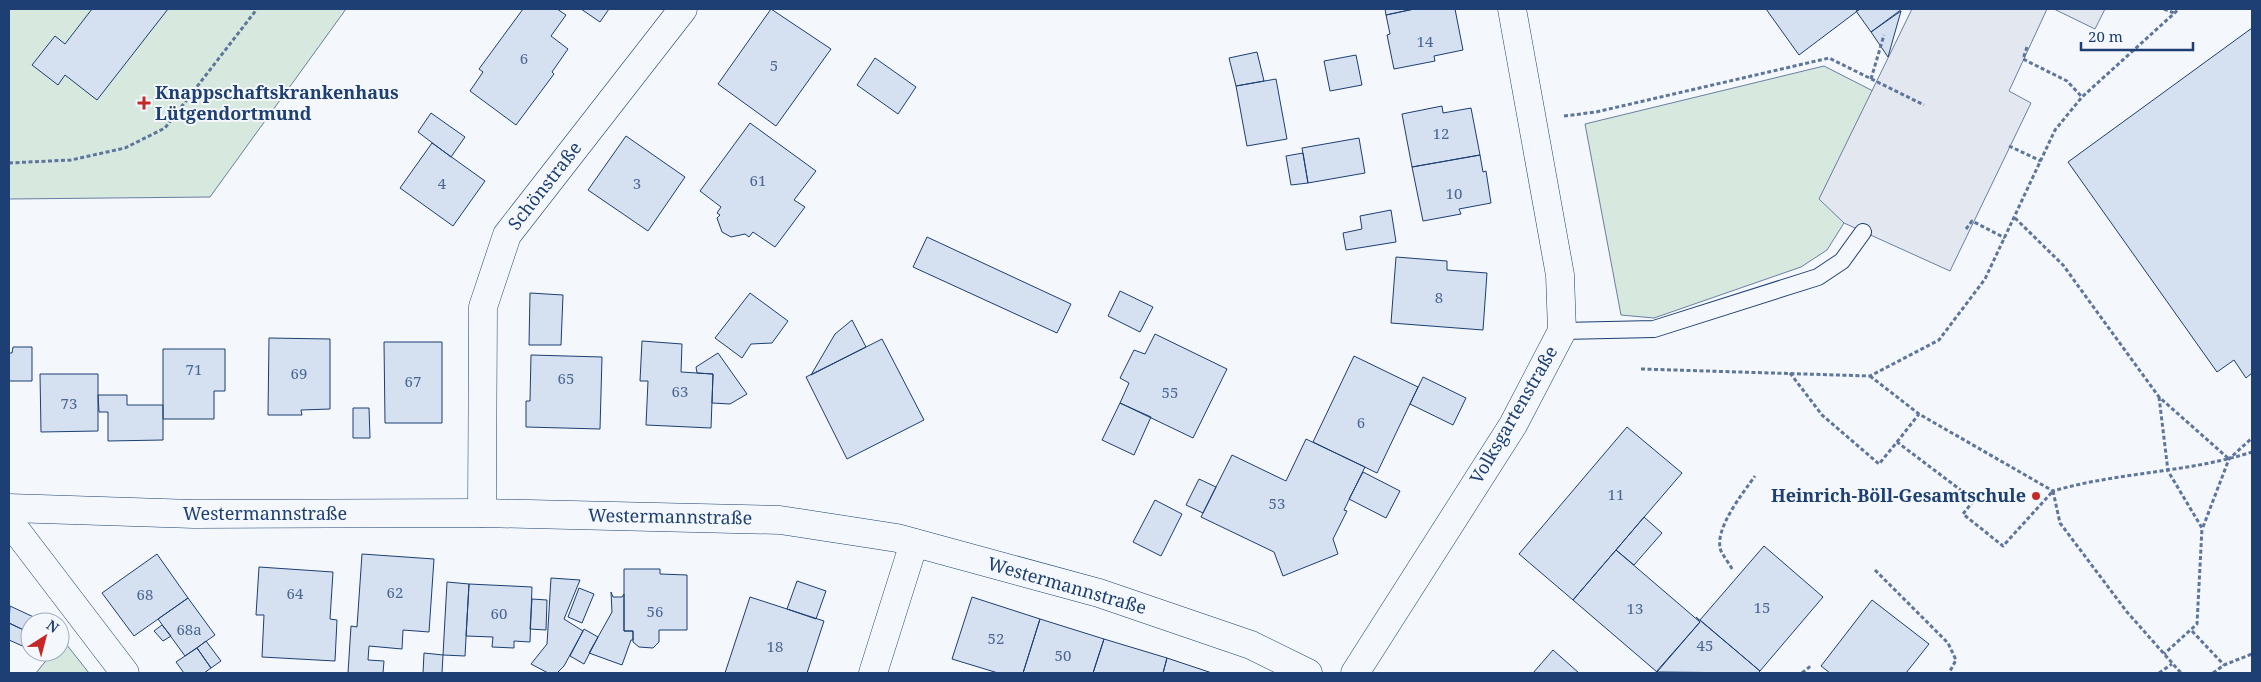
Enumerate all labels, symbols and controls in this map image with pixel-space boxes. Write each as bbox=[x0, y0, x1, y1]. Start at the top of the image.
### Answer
scale bar bbox=[2081, 20, 2194, 52]
text: 20 m bbox=[2088, 26, 2123, 46]
house number: 14 bbox=[1417, 31, 1434, 51]
house number: 6 bbox=[520, 48, 528, 68]
house number: 5 bbox=[770, 55, 778, 75]
place label: Knappschaftskrankenhaus Lütgendortmund bbox=[155, 80, 399, 125]
marker: Knappschaftskrankenhaus Lütgendortmund bbox=[137, 96, 151, 110]
house number: 12 bbox=[1433, 123, 1449, 143]
street label: Schönstraße bbox=[502, 136, 586, 235]
house number: 61 bbox=[750, 170, 766, 190]
house number: 4 bbox=[438, 173, 447, 193]
house number: 3 bbox=[633, 173, 641, 193]
house number: 10 bbox=[1446, 183, 1462, 203]
house number: 8 bbox=[1435, 287, 1443, 307]
street label: Volksgartenstraße bbox=[1464, 341, 1562, 488]
house number: 71 bbox=[186, 359, 202, 379]
house number: 69 bbox=[291, 363, 307, 383]
house number: 65 bbox=[558, 368, 574, 388]
house number: 67 bbox=[405, 371, 421, 391]
house number: 63 bbox=[672, 381, 688, 401]
house number: 55 bbox=[1162, 382, 1178, 402]
house number: 73 bbox=[61, 393, 77, 413]
house number: 6 bbox=[1357, 412, 1365, 432]
place label: Heinrich-Böll-Gesamtschule bbox=[1771, 483, 2026, 507]
house number: 11 bbox=[1608, 484, 1624, 504]
marker: Heinrich-Böll-Gesamtschule bbox=[2030, 490, 2042, 502]
house number: 53 bbox=[1269, 493, 1285, 513]
street label: Westermannstraße bbox=[183, 501, 347, 525]
street label: Westermannstraße bbox=[588, 503, 752, 529]
street label: Westermannstraße bbox=[985, 551, 1150, 619]
house number: 62 bbox=[387, 582, 403, 602]
house number: 64 bbox=[287, 583, 304, 603]
house number: 68 bbox=[137, 584, 153, 604]
house number: 15 bbox=[1754, 597, 1770, 617]
house number: 13 bbox=[1627, 598, 1643, 618]
house number: 56 bbox=[647, 601, 663, 621]
house number: 60 bbox=[491, 603, 507, 623]
north arrow bbox=[20, 612, 70, 662]
text: N bbox=[43, 615, 63, 637]
house number: 68a bbox=[176, 619, 202, 639]
house number: 52 bbox=[988, 628, 1004, 648]
house number: 45 bbox=[1697, 635, 1713, 655]
house number: 18 bbox=[767, 636, 783, 656]
house number: 50 bbox=[1055, 645, 1071, 665]

